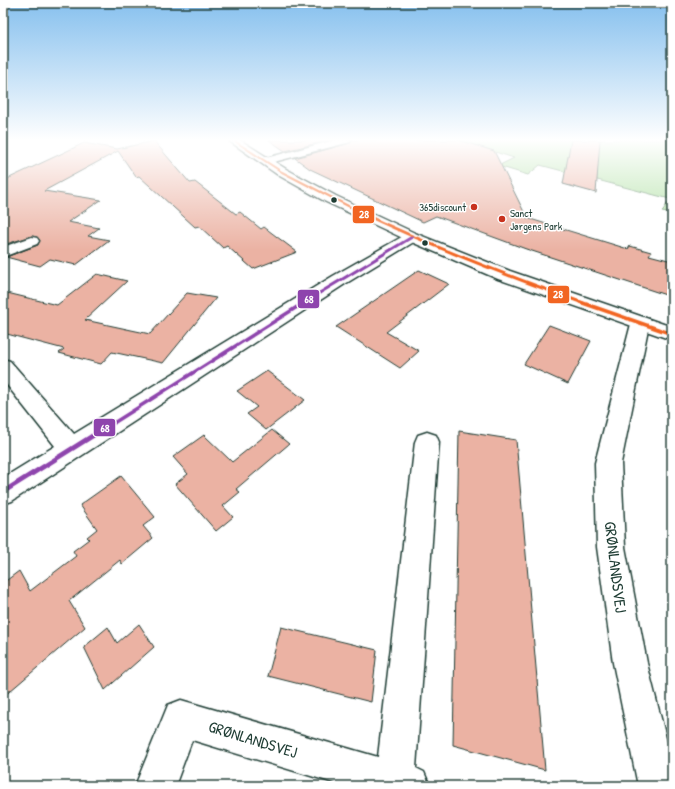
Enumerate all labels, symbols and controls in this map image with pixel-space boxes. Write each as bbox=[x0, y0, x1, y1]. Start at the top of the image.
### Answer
unlabelled marker bbox=[329, 195, 339, 205]
place label: 365discount bbox=[419, 200, 466, 214]
marker: 365discount bbox=[469, 202, 479, 212]
line badge: 28 bbox=[352, 205, 375, 224]
place label: Sanct Jørgens Park bbox=[510, 206, 563, 233]
text: 28 bbox=[359, 207, 369, 221]
marker: Sanct Jørgens Park bbox=[497, 214, 507, 224]
unlabelled marker bbox=[420, 238, 430, 248]
line badge: 28 bbox=[547, 285, 570, 304]
text: 28 bbox=[553, 287, 563, 301]
line badge: 68 bbox=[297, 289, 320, 309]
text: 68 bbox=[304, 292, 314, 306]
line badge: 68 bbox=[93, 418, 116, 437]
text: 68 bbox=[100, 421, 110, 435]
street label: GRØNLANDSVEJ bbox=[599, 520, 633, 614]
street label: GRØNLANDSVEJ bbox=[206, 715, 300, 763]

